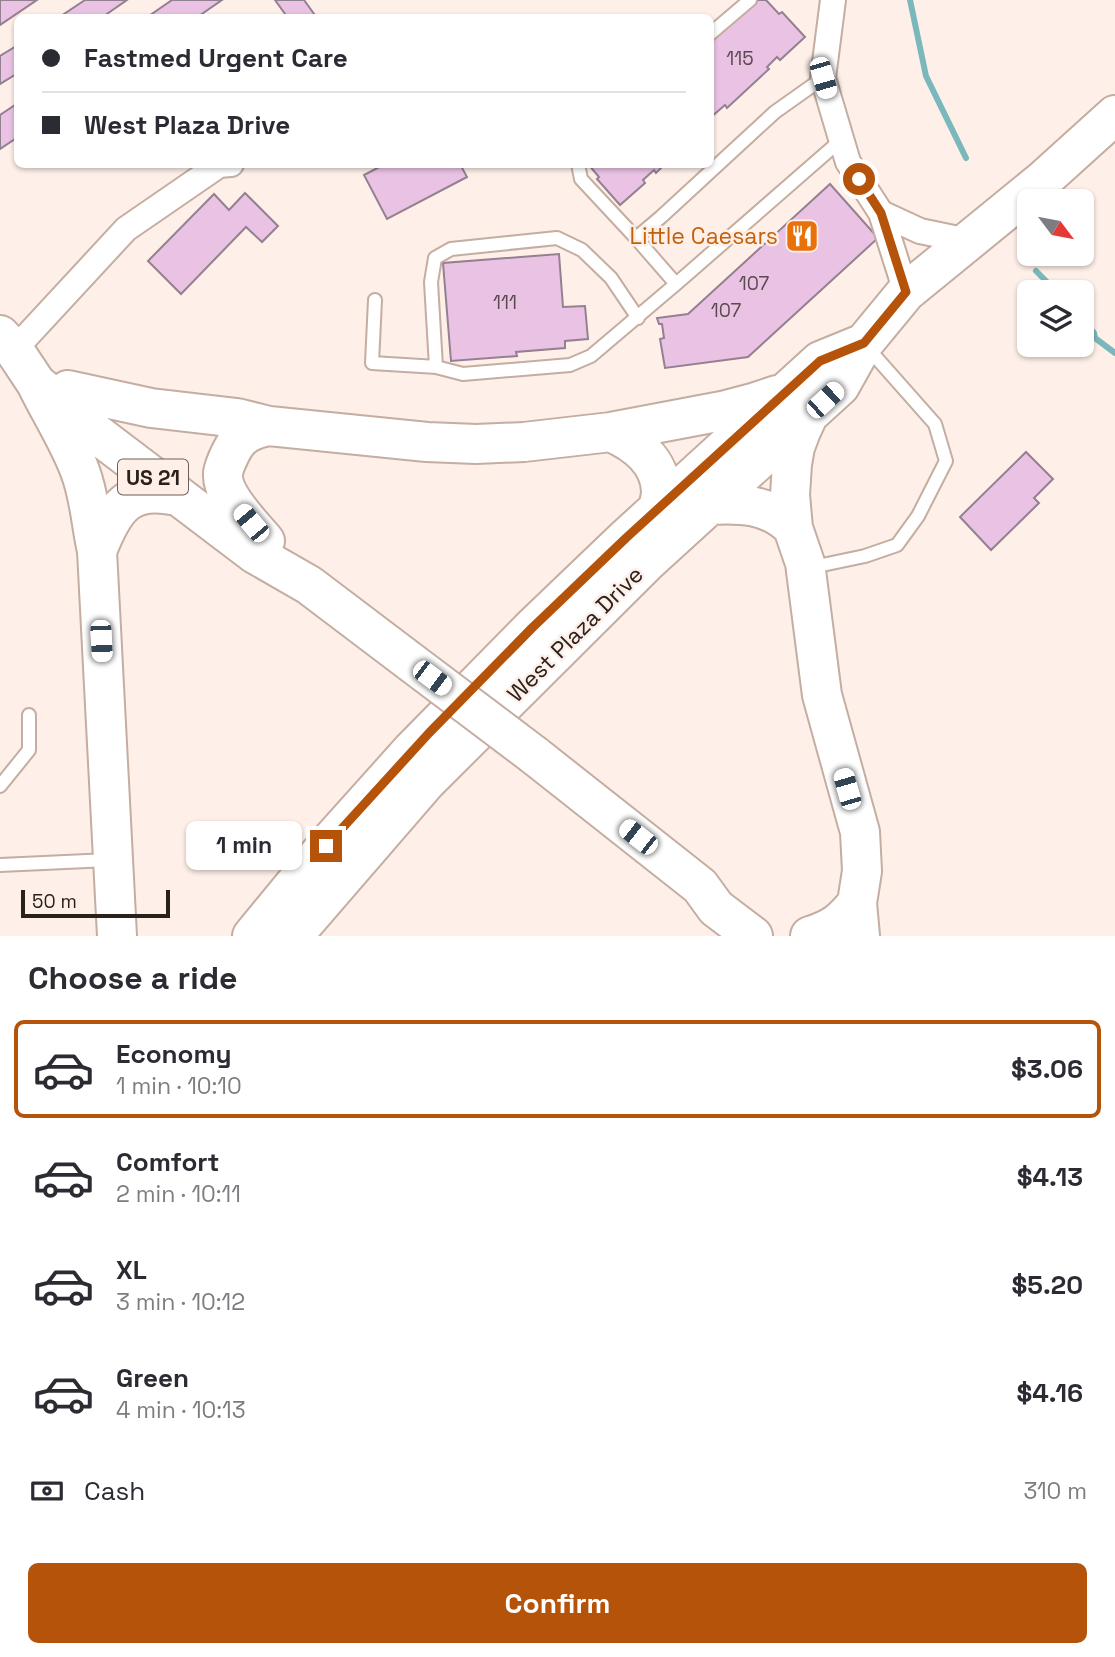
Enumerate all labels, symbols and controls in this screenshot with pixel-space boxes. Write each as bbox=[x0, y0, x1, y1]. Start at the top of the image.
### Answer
text: Fastmed Urgent Care bbox=[84, 41, 348, 75]
house number: 115 bbox=[726, 46, 754, 71]
car bbox=[808, 55, 839, 101]
text: West Plaza Drive bbox=[84, 108, 290, 142]
route start bbox=[843, 163, 875, 195]
north arrow bbox=[1017, 189, 1094, 266]
map controls bbox=[1017, 189, 1094, 357]
restaurant icon: Little Caesars bbox=[783, 217, 821, 255]
place label: Little Caesars bbox=[630, 221, 778, 251]
house number: 107 bbox=[739, 271, 770, 296]
button: layers bbox=[1017, 280, 1094, 357]
house number: 111 bbox=[493, 290, 517, 315]
house number: 107 bbox=[711, 298, 742, 323]
car bbox=[803, 378, 848, 422]
road number: US 21 bbox=[118, 460, 188, 494]
car bbox=[230, 500, 273, 546]
street label: West Plaza Drive bbox=[501, 560, 649, 708]
car bbox=[90, 619, 113, 663]
car bbox=[409, 657, 456, 699]
car bbox=[832, 766, 863, 812]
car bbox=[615, 816, 662, 858]
callout: 1 min bbox=[186, 822, 302, 870]
text: 1 min bbox=[216, 830, 272, 860]
route end bbox=[310, 830, 342, 862]
scale bar bbox=[21, 887, 170, 919]
text: 50 m bbox=[32, 889, 77, 914]
text: Choose a ride bbox=[28, 958, 238, 998]
text: Economy bbox=[116, 1037, 232, 1071]
icon: car bbox=[32, 1038, 95, 1101]
text: $3.06 bbox=[1011, 1052, 1083, 1086]
text: 1 min · 10:10 bbox=[116, 1071, 242, 1101]
text: Comfort bbox=[116, 1145, 219, 1179]
icon: car bbox=[32, 1146, 95, 1209]
text: $4.13 bbox=[1017, 1160, 1083, 1194]
text: 2 min · 10:11 bbox=[116, 1179, 241, 1209]
text: XL bbox=[116, 1253, 147, 1287]
icon: car bbox=[32, 1254, 95, 1317]
text: $5.20 bbox=[1012, 1268, 1083, 1302]
text: 3 min · 10:12 bbox=[116, 1287, 245, 1317]
text: Green bbox=[116, 1361, 189, 1395]
icon: car bbox=[32, 1362, 95, 1425]
text: $4.16 bbox=[1016, 1376, 1083, 1410]
text: 4 min · 10:13 bbox=[116, 1395, 246, 1425]
icon: cash bbox=[28, 1472, 66, 1510]
text: Cash bbox=[84, 1474, 145, 1508]
text: 310 m bbox=[1023, 1476, 1087, 1506]
button: Confirm bbox=[28, 1563, 1087, 1643]

